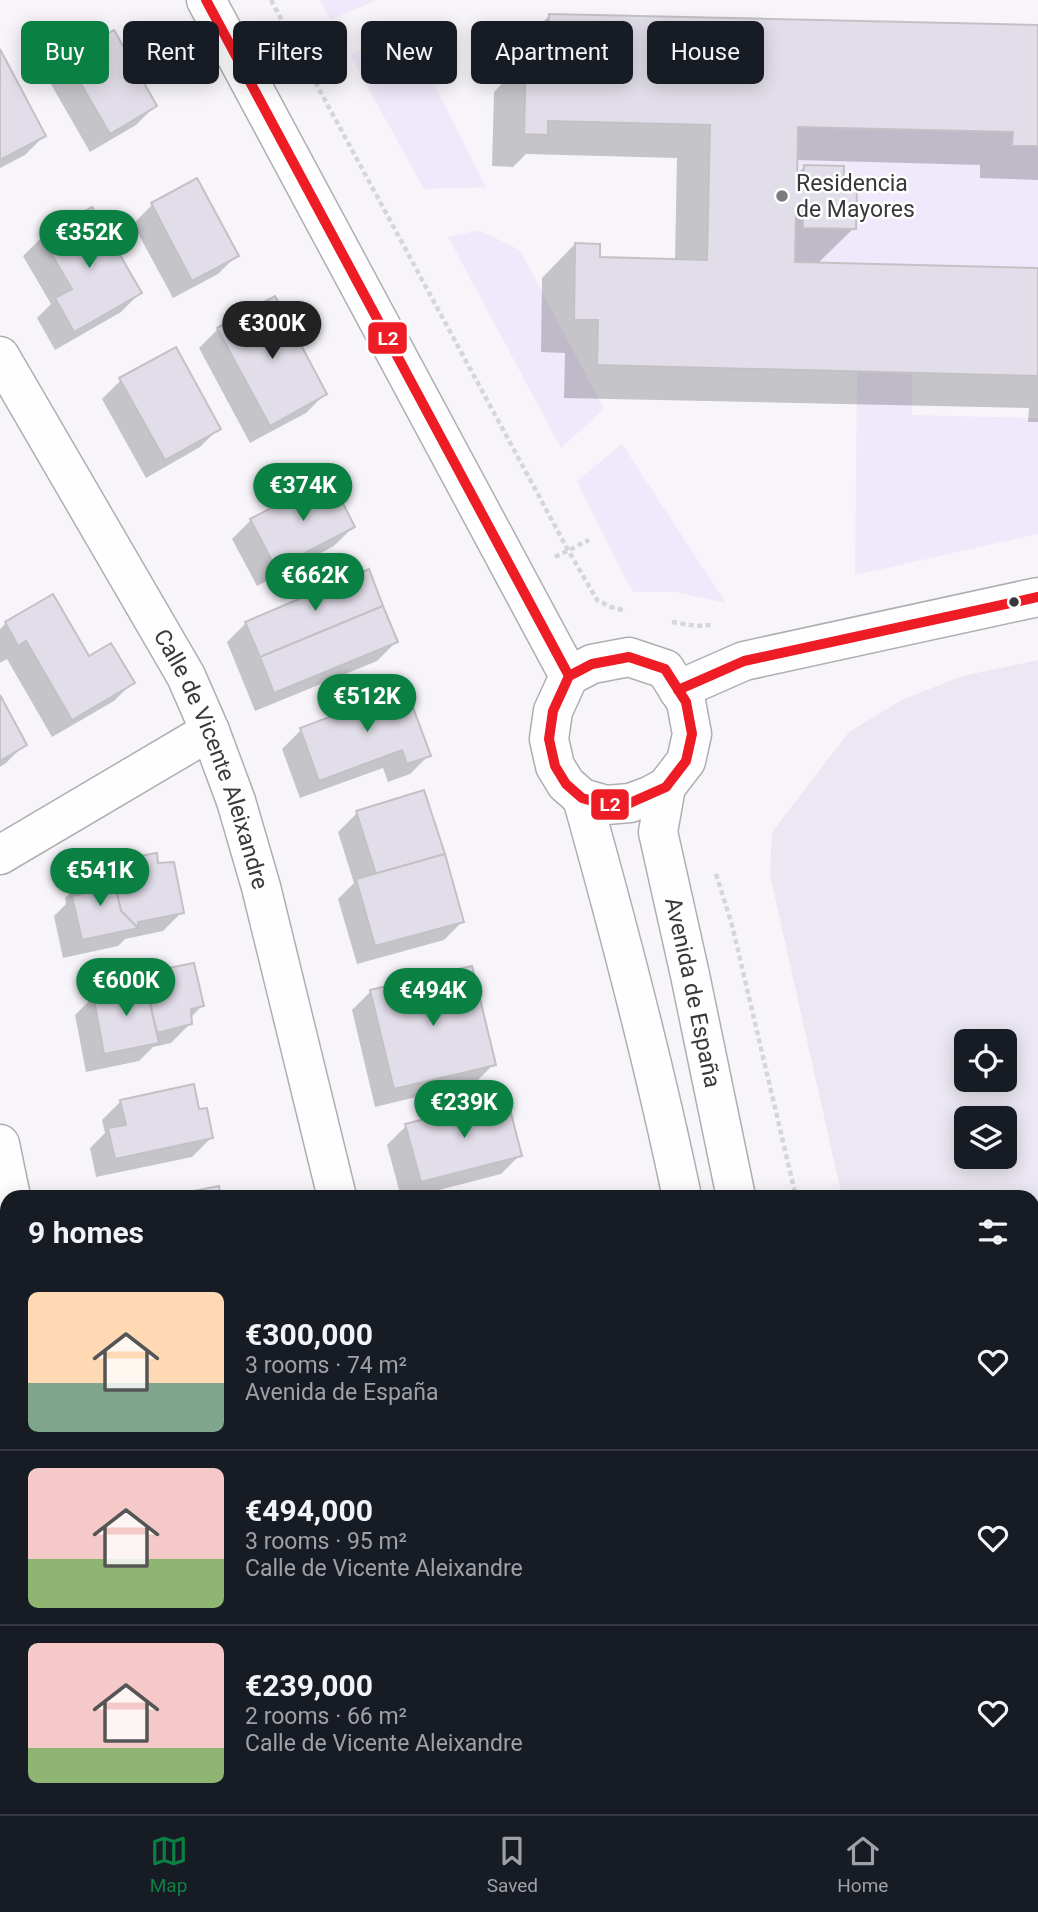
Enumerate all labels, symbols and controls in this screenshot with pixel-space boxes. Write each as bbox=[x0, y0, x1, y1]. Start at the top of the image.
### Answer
chip: Buy bbox=[21, 21, 109, 84]
chip: Rent bbox=[123, 21, 219, 84]
chip: Filters bbox=[233, 21, 347, 84]
chip: New bbox=[361, 21, 457, 84]
chip: Apartment bbox=[471, 21, 633, 84]
chip: House bbox=[647, 21, 764, 84]
place label: Residencia de Mayores bbox=[796, 170, 915, 223]
marker: Residencia de Mayores bbox=[774, 188, 790, 204]
pin: €352K bbox=[40, 210, 138, 270]
text: €352K bbox=[55, 219, 123, 246]
pin: €300K bbox=[223, 302, 321, 361]
text: €300K bbox=[238, 310, 306, 337]
line badge: L2 bbox=[367, 321, 408, 355]
text: L2 bbox=[377, 327, 399, 350]
pin: €374K bbox=[254, 463, 352, 523]
text: €374K bbox=[269, 472, 337, 499]
pin: €662K bbox=[266, 554, 364, 613]
text: €662K bbox=[281, 562, 349, 589]
unlabelled marker bbox=[1007, 595, 1021, 609]
street label: Calle de Vicente Aleixandre bbox=[148, 624, 274, 892]
pin: €512K bbox=[318, 674, 416, 734]
text: €512K bbox=[333, 683, 401, 710]
line badge: L2 bbox=[590, 788, 630, 821]
text: L2 bbox=[599, 793, 621, 816]
pin: €541K bbox=[51, 848, 149, 908]
text: €541K bbox=[66, 857, 134, 884]
street label: Avenida de España bbox=[659, 895, 726, 1090]
pin: €600K bbox=[77, 958, 175, 1018]
text: €600K bbox=[92, 967, 160, 994]
pin: €494K bbox=[384, 968, 482, 1028]
text: €494K bbox=[399, 977, 467, 1004]
map controls bbox=[954, 1029, 1017, 1169]
button: locate bbox=[954, 1029, 1017, 1092]
pin: €239K bbox=[415, 1080, 513, 1140]
text: €239K bbox=[430, 1089, 498, 1116]
button: layers bbox=[954, 1106, 1017, 1169]
icon: filters bbox=[974, 1213, 1012, 1251]
text: 9 homes bbox=[28, 1215, 144, 1250]
text: €300,000 bbox=[245, 1317, 373, 1352]
icon: home bbox=[84, 1320, 168, 1404]
icon: heart bbox=[974, 1343, 1012, 1381]
text: 3 rooms · 74 m² bbox=[245, 1352, 407, 1379]
text: Avenida de España bbox=[245, 1379, 439, 1406]
text: €494,000 bbox=[245, 1493, 373, 1528]
icon: home bbox=[84, 1496, 168, 1580]
icon: heart bbox=[974, 1519, 1012, 1557]
text: 3 rooms · 95 m² bbox=[245, 1528, 407, 1555]
text: Calle de Vicente Aleixandre bbox=[245, 1555, 523, 1582]
text: €239,000 bbox=[245, 1668, 373, 1703]
icon: home bbox=[84, 1671, 168, 1755]
icon: heart bbox=[974, 1694, 1012, 1732]
text: 2 rooms · 66 m² bbox=[245, 1703, 407, 1730]
text: Calle de Vicente Aleixandre bbox=[245, 1730, 523, 1757]
tab: Map bbox=[150, 1832, 188, 1897]
tab: Saved bbox=[487, 1832, 538, 1897]
tab: Home bbox=[837, 1832, 888, 1897]

